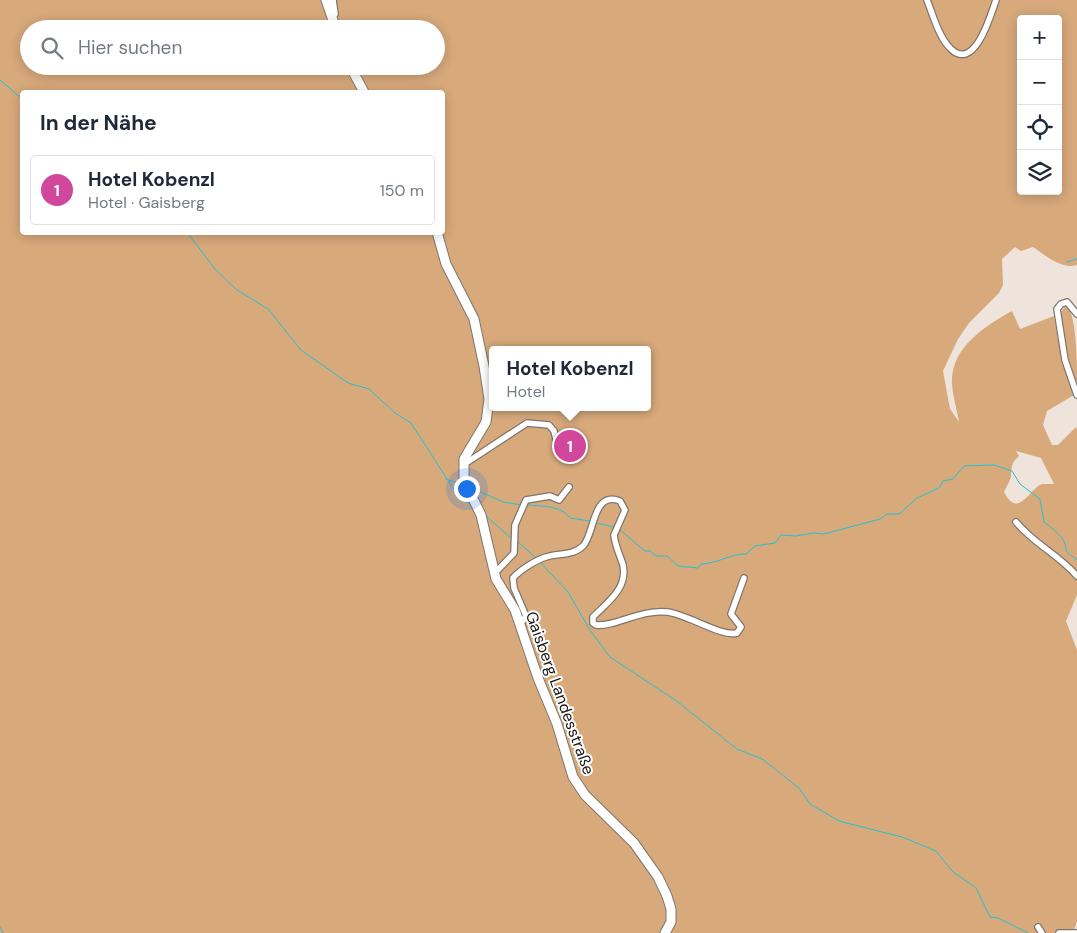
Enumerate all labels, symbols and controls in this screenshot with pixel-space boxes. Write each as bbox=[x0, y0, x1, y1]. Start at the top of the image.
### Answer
map controls bbox=[1017, 15, 1062, 195]
button: + bbox=[1017, 15, 1062, 60]
search box bbox=[20, 20, 445, 75]
icon: search bbox=[38, 34, 66, 62]
text: Hier suchen bbox=[78, 35, 182, 60]
button: − bbox=[1017, 60, 1062, 105]
button: locate bbox=[1017, 105, 1062, 150]
text: In der Nähe bbox=[40, 109, 157, 137]
button: layers bbox=[1017, 150, 1062, 195]
text: Hotel Kobenzl bbox=[88, 167, 215, 192]
text: 1 bbox=[54, 180, 60, 201]
text: 150 m bbox=[380, 180, 424, 201]
text: Hotel · Gaisberg bbox=[88, 192, 205, 213]
popup bbox=[489, 346, 651, 411]
text: Hotel Kobenzl bbox=[507, 356, 633, 381]
text: Hotel bbox=[507, 381, 545, 402]
pin: 1 bbox=[554, 427, 586, 465]
your location bbox=[454, 476, 480, 502]
street label: Gaisberg Landesstraße bbox=[521, 608, 599, 778]

